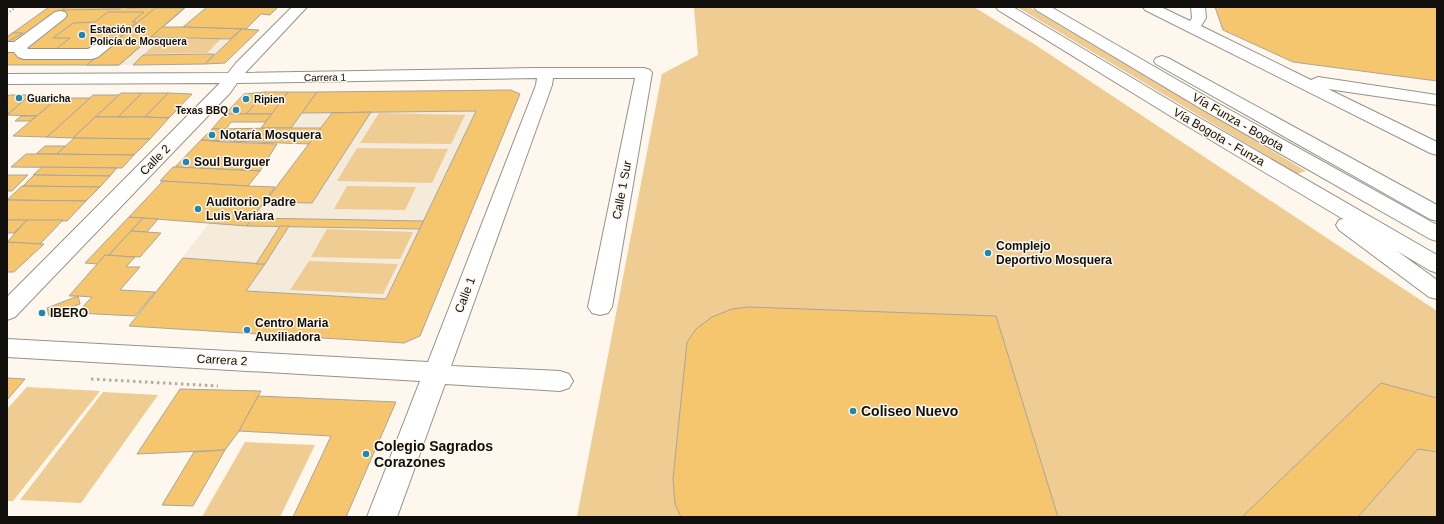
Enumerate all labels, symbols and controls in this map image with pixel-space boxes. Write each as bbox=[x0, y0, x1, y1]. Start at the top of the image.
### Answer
place label: Estación de Policía de Mosquera bbox=[90, 24, 187, 47]
marker: Estación de Policía de Mosquera bbox=[77, 30, 87, 40]
street label: Carrera 1 bbox=[304, 72, 347, 83]
street label: Vía Funza - Bogota bbox=[1190, 90, 1287, 154]
marker: Guaricha bbox=[14, 93, 24, 103]
place label: Guaricha bbox=[27, 93, 71, 104]
marker: Ripien bbox=[241, 94, 251, 104]
place label: Ripien bbox=[254, 94, 285, 105]
place label: Texas BBQ bbox=[175, 105, 228, 116]
marker: Texas BBQ bbox=[231, 105, 241, 115]
street label: Vía Bogota - Funza bbox=[1171, 105, 1268, 169]
place label: Notaría Mosquera bbox=[220, 128, 322, 142]
marker: Notaría Mosquera bbox=[207, 130, 217, 140]
street label: Calle 2 bbox=[137, 142, 173, 178]
place label: Soul Burguer bbox=[194, 155, 270, 169]
marker: Soul Burguer bbox=[181, 157, 191, 167]
street label: Calle 1 Sur bbox=[609, 160, 635, 220]
place label: Auditorio Padre Luis Variara bbox=[206, 195, 296, 223]
marker: Auditorio Padre Luis Variara bbox=[193, 204, 203, 214]
place label: Complejo Deportivo Mosquera bbox=[996, 239, 1112, 267]
marker: Complejo Deportivo Mosquera bbox=[983, 248, 993, 258]
street label: Calle 1 bbox=[452, 275, 478, 315]
place label: IBERO bbox=[50, 306, 88, 320]
marker: IBERO bbox=[37, 308, 47, 318]
place label: Centro Maria Auxiliadora bbox=[255, 316, 329, 344]
marker: Centro Maria Auxiliadora bbox=[242, 325, 252, 335]
street label: Carrera 2 bbox=[196, 352, 248, 368]
place label: Coliseo Nuevo bbox=[861, 403, 958, 419]
marker: Coliseo Nuevo bbox=[848, 406, 858, 416]
place label: Colegio Sagrados Corazones bbox=[374, 438, 493, 470]
marker: Colegio Sagrados Corazones bbox=[361, 449, 371, 459]

